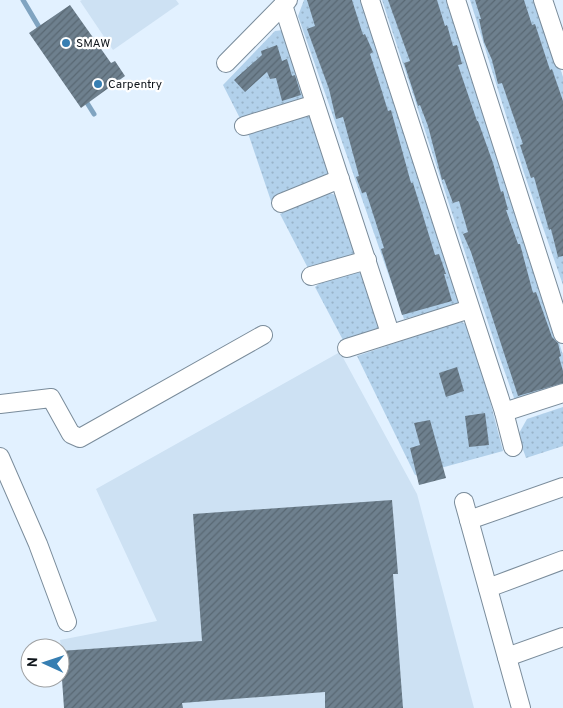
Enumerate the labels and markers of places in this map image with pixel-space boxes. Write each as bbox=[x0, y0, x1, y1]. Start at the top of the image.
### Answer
place label: SMAW bbox=[76, 36, 110, 52]
marker: SMAW bbox=[60, 37, 72, 49]
place label: Carpentry bbox=[108, 77, 162, 93]
marker: Carpentry bbox=[92, 78, 104, 90]

